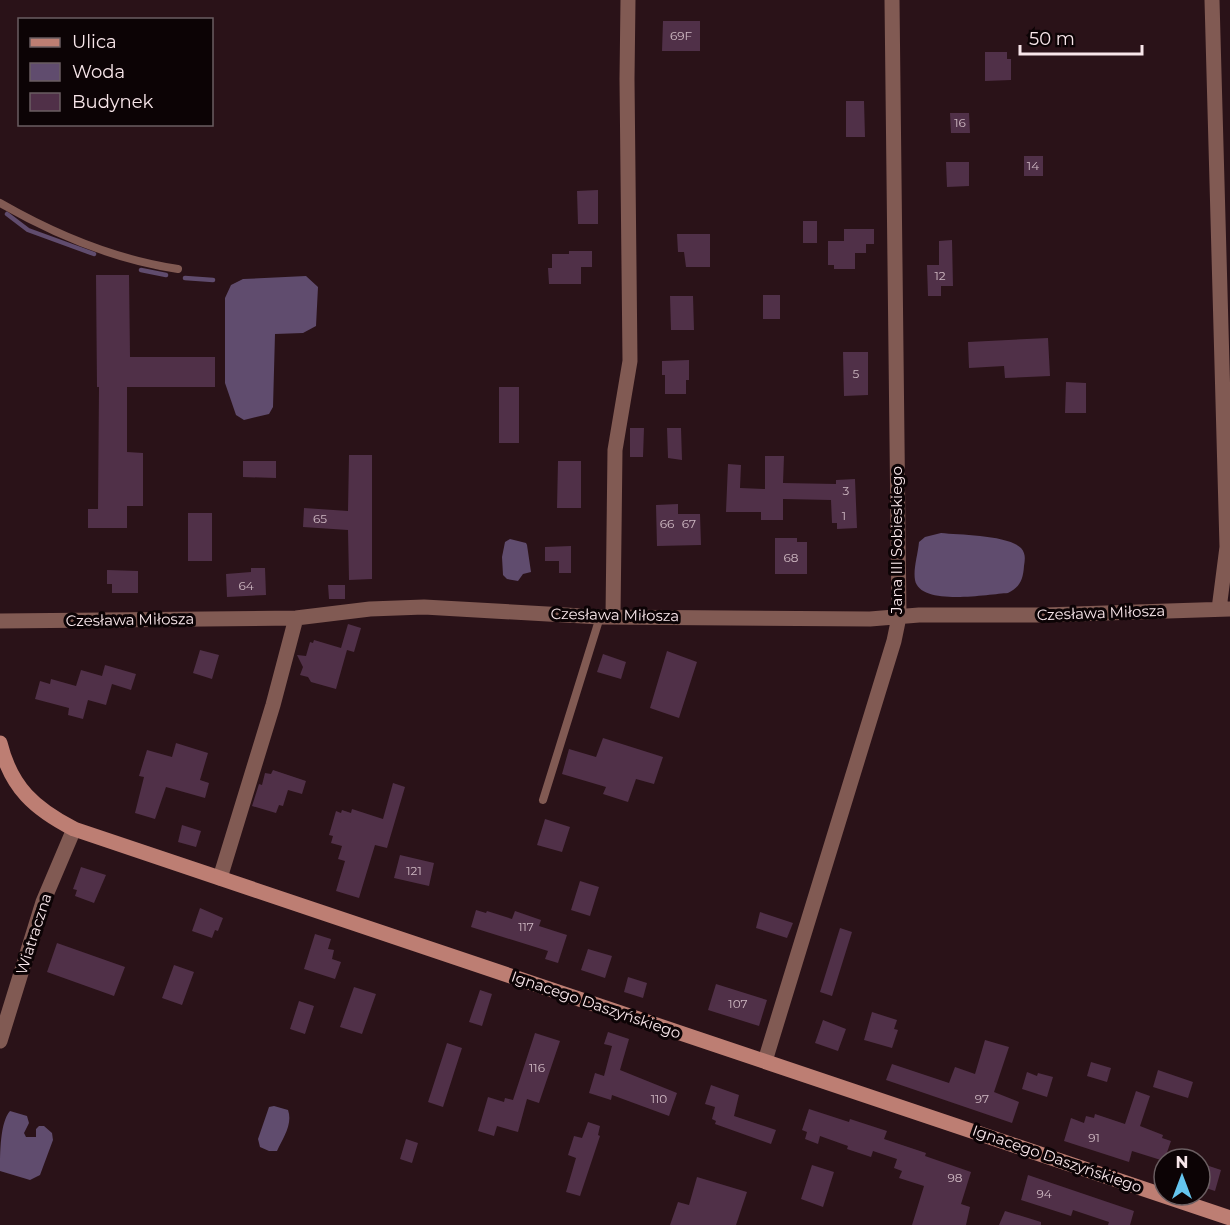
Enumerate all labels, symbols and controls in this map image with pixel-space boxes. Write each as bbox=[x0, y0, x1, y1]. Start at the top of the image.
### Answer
legend bbox=[18, 18, 213, 126]
scale bar bbox=[1020, 18, 1142, 56]
house number: 69F bbox=[670, 28, 693, 43]
text: 50 m bbox=[1029, 28, 1075, 50]
text: Ulica bbox=[72, 31, 117, 53]
text: Woda bbox=[72, 61, 125, 83]
text: Budynek bbox=[72, 91, 154, 113]
house number: 16 bbox=[954, 115, 966, 130]
house number: 14 bbox=[1027, 158, 1039, 173]
house number: 12 bbox=[934, 268, 946, 283]
house number: 5 bbox=[853, 366, 860, 381]
street label: Jana III Sobieskiego bbox=[887, 466, 906, 615]
house number: 3 bbox=[843, 483, 850, 498]
house number: 1 bbox=[842, 508, 846, 523]
house number: 65 bbox=[313, 511, 327, 526]
house number: 66 bbox=[660, 516, 674, 531]
house number: 67 bbox=[682, 516, 696, 531]
house number: 68 bbox=[784, 550, 799, 565]
house number: 64 bbox=[238, 578, 254, 593]
street label: Czesława Miłosza bbox=[1036, 601, 1166, 624]
street label: Czesława Miłosza bbox=[551, 604, 679, 625]
street label: Czesława Miłosza bbox=[66, 609, 194, 630]
house number: 121 bbox=[406, 863, 422, 878]
street label: Wiatraczna bbox=[11, 891, 56, 977]
house number: 117 bbox=[518, 919, 534, 934]
street label: Ignacego Daszyńskiego bbox=[509, 967, 683, 1043]
house number: 107 bbox=[728, 996, 748, 1011]
house number: 116 bbox=[529, 1060, 545, 1075]
house number: 110 bbox=[651, 1091, 667, 1106]
house number: 97 bbox=[975, 1091, 989, 1106]
street label: Ignacego Daszyńskiego bbox=[970, 1121, 1144, 1197]
house number: 91 bbox=[1088, 1130, 1100, 1145]
north arrow bbox=[1152, 1147, 1212, 1207]
text: N bbox=[1176, 1153, 1188, 1172]
house number: 98 bbox=[948, 1170, 963, 1185]
house number: 94 bbox=[1036, 1186, 1052, 1201]

